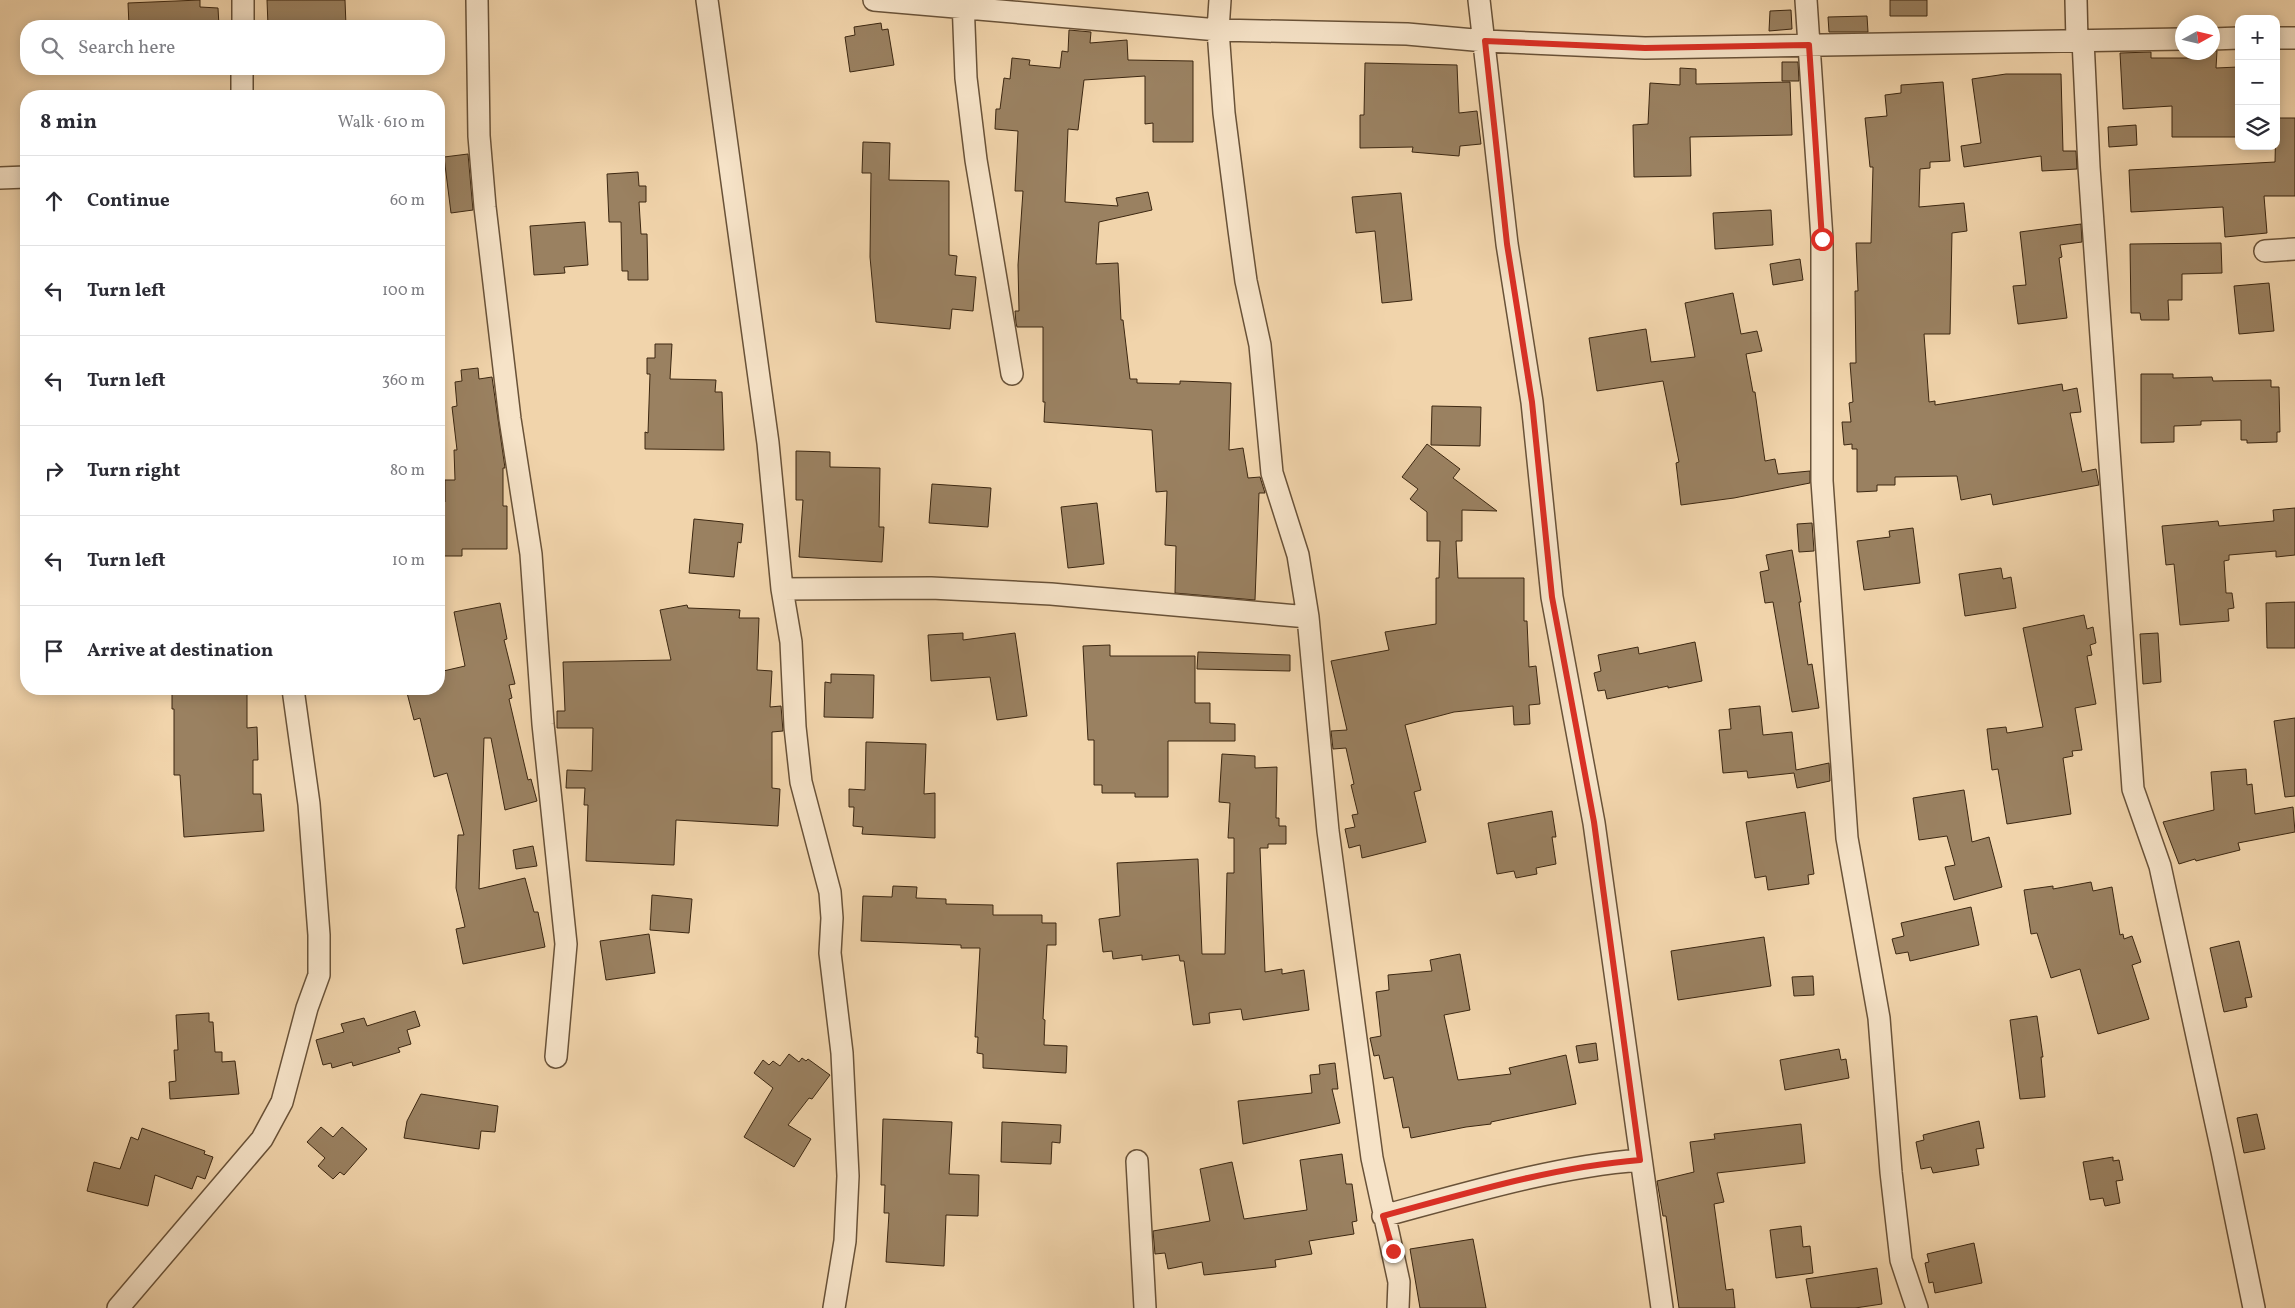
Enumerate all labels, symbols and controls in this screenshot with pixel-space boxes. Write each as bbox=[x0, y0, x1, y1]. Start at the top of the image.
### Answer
north arrow bbox=[2175, 15, 2220, 60]
map controls bbox=[2235, 15, 2280, 150]
button: + bbox=[2235, 15, 2280, 60]
search box bbox=[20, 20, 445, 75]
icon: search bbox=[38, 34, 66, 62]
text: Search here bbox=[78, 35, 175, 61]
button: − bbox=[2235, 60, 2280, 105]
button: layers bbox=[2235, 105, 2280, 150]
text: 8 min bbox=[40, 108, 97, 137]
text: Walk · 610 m bbox=[338, 112, 425, 134]
icon: ahead bbox=[40, 187, 68, 215]
text: Continue bbox=[87, 188, 170, 214]
text: 60 m bbox=[390, 190, 425, 212]
route start bbox=[1811, 228, 1834, 251]
icon: left bbox=[40, 277, 68, 305]
text: Turn left bbox=[87, 278, 166, 304]
text: 100 m bbox=[382, 280, 425, 302]
icon: left bbox=[40, 367, 68, 395]
text: Turn left bbox=[87, 368, 166, 394]
text: 360 m bbox=[382, 370, 425, 392]
icon: right bbox=[40, 457, 68, 485]
text: Turn right bbox=[87, 458, 180, 484]
text: 80 m bbox=[390, 460, 425, 482]
icon: left bbox=[40, 547, 68, 575]
text: Turn left bbox=[87, 548, 166, 574]
text: 10 m bbox=[392, 550, 425, 572]
icon: arrive bbox=[40, 637, 68, 665]
text: Arrive at destination bbox=[87, 638, 273, 664]
route end bbox=[1382, 1240, 1405, 1263]

